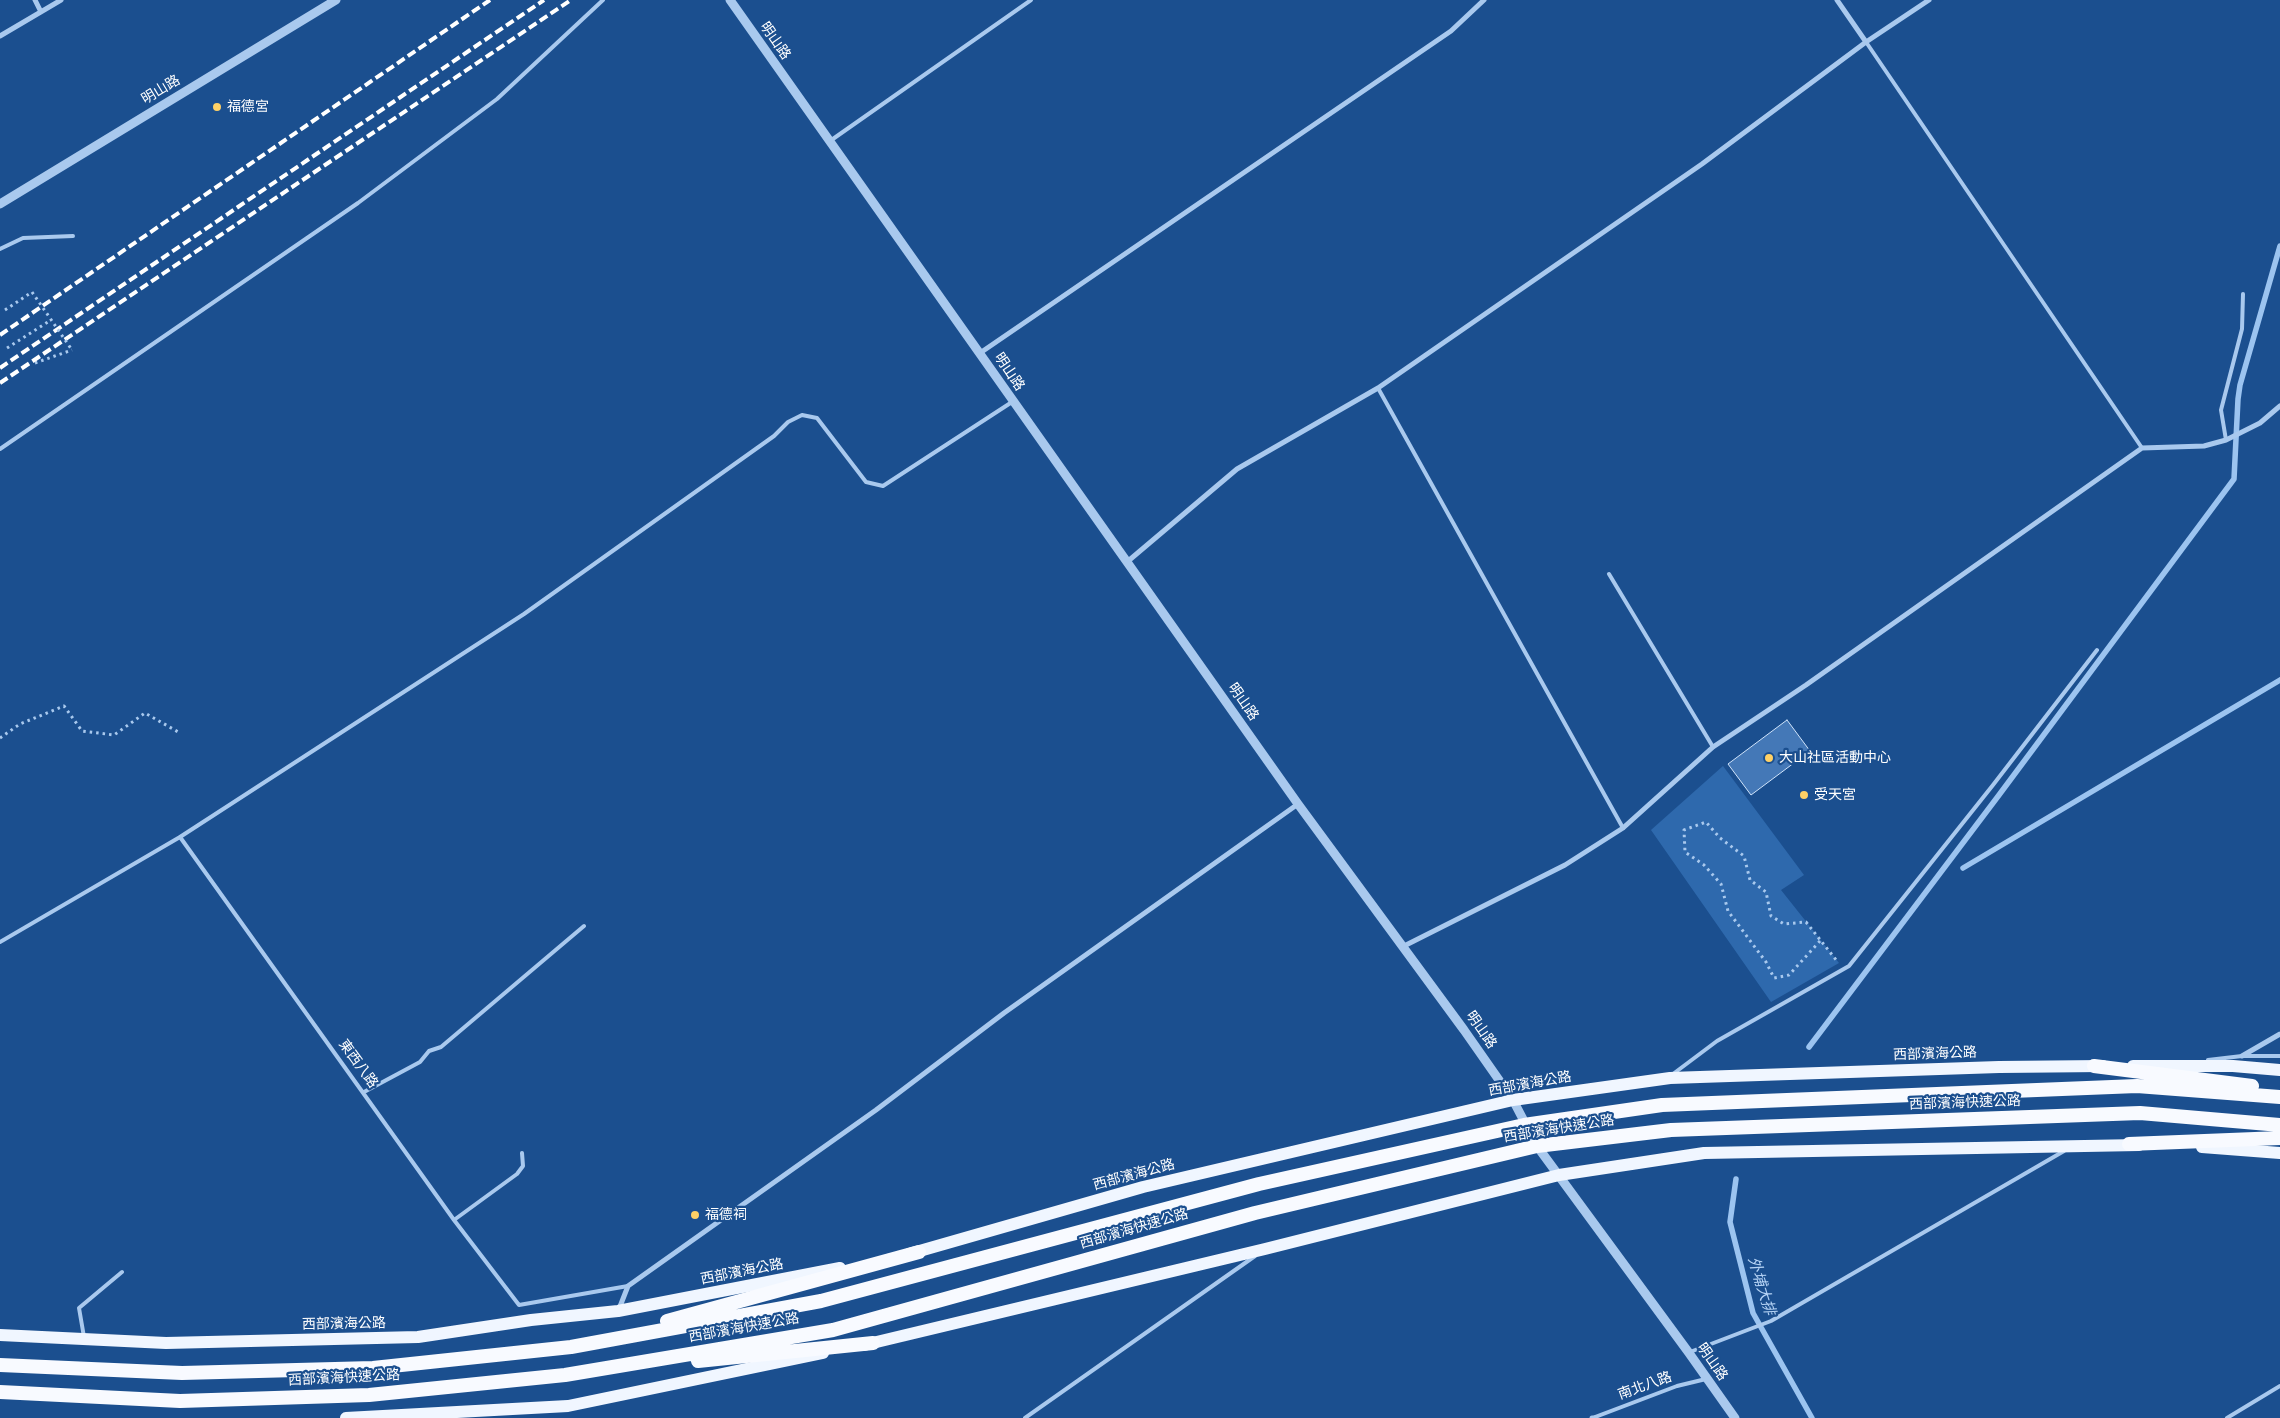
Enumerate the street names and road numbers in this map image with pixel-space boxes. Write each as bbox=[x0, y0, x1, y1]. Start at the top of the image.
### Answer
street label: 明山路 bbox=[756, 19, 794, 63]
street label: 明山路 bbox=[139, 72, 183, 108]
street label: 明山路 bbox=[990, 350, 1028, 394]
street label: 明山路 bbox=[1224, 680, 1262, 724]
street label: 明山路 bbox=[1462, 1008, 1500, 1052]
street label: 東西八路 bbox=[335, 1036, 381, 1092]
street label: 西部濱海公路 bbox=[1893, 1044, 1977, 1064]
street label: 西部濱海公路 bbox=[1487, 1068, 1573, 1100]
street label: 西部濱海快速公路 bbox=[1909, 1093, 2021, 1113]
street label: 西部濱海快速公路 bbox=[1502, 1112, 1616, 1146]
street label: 西部濱海公路 bbox=[1091, 1156, 1177, 1194]
street label: 西部濱海快速公路 bbox=[1078, 1205, 1190, 1253]
street label: 西部濱海公路 bbox=[699, 1256, 785, 1288]
street label: 西部濱海快速公路 bbox=[687, 1310, 801, 1346]
street label: 西部濱海公路 bbox=[302, 1315, 386, 1333]
street label: 明山路 bbox=[1693, 1340, 1731, 1384]
street label: 西部濱海快速公路 bbox=[288, 1367, 400, 1389]
street label: 南北八路 bbox=[1616, 1369, 1674, 1403]

